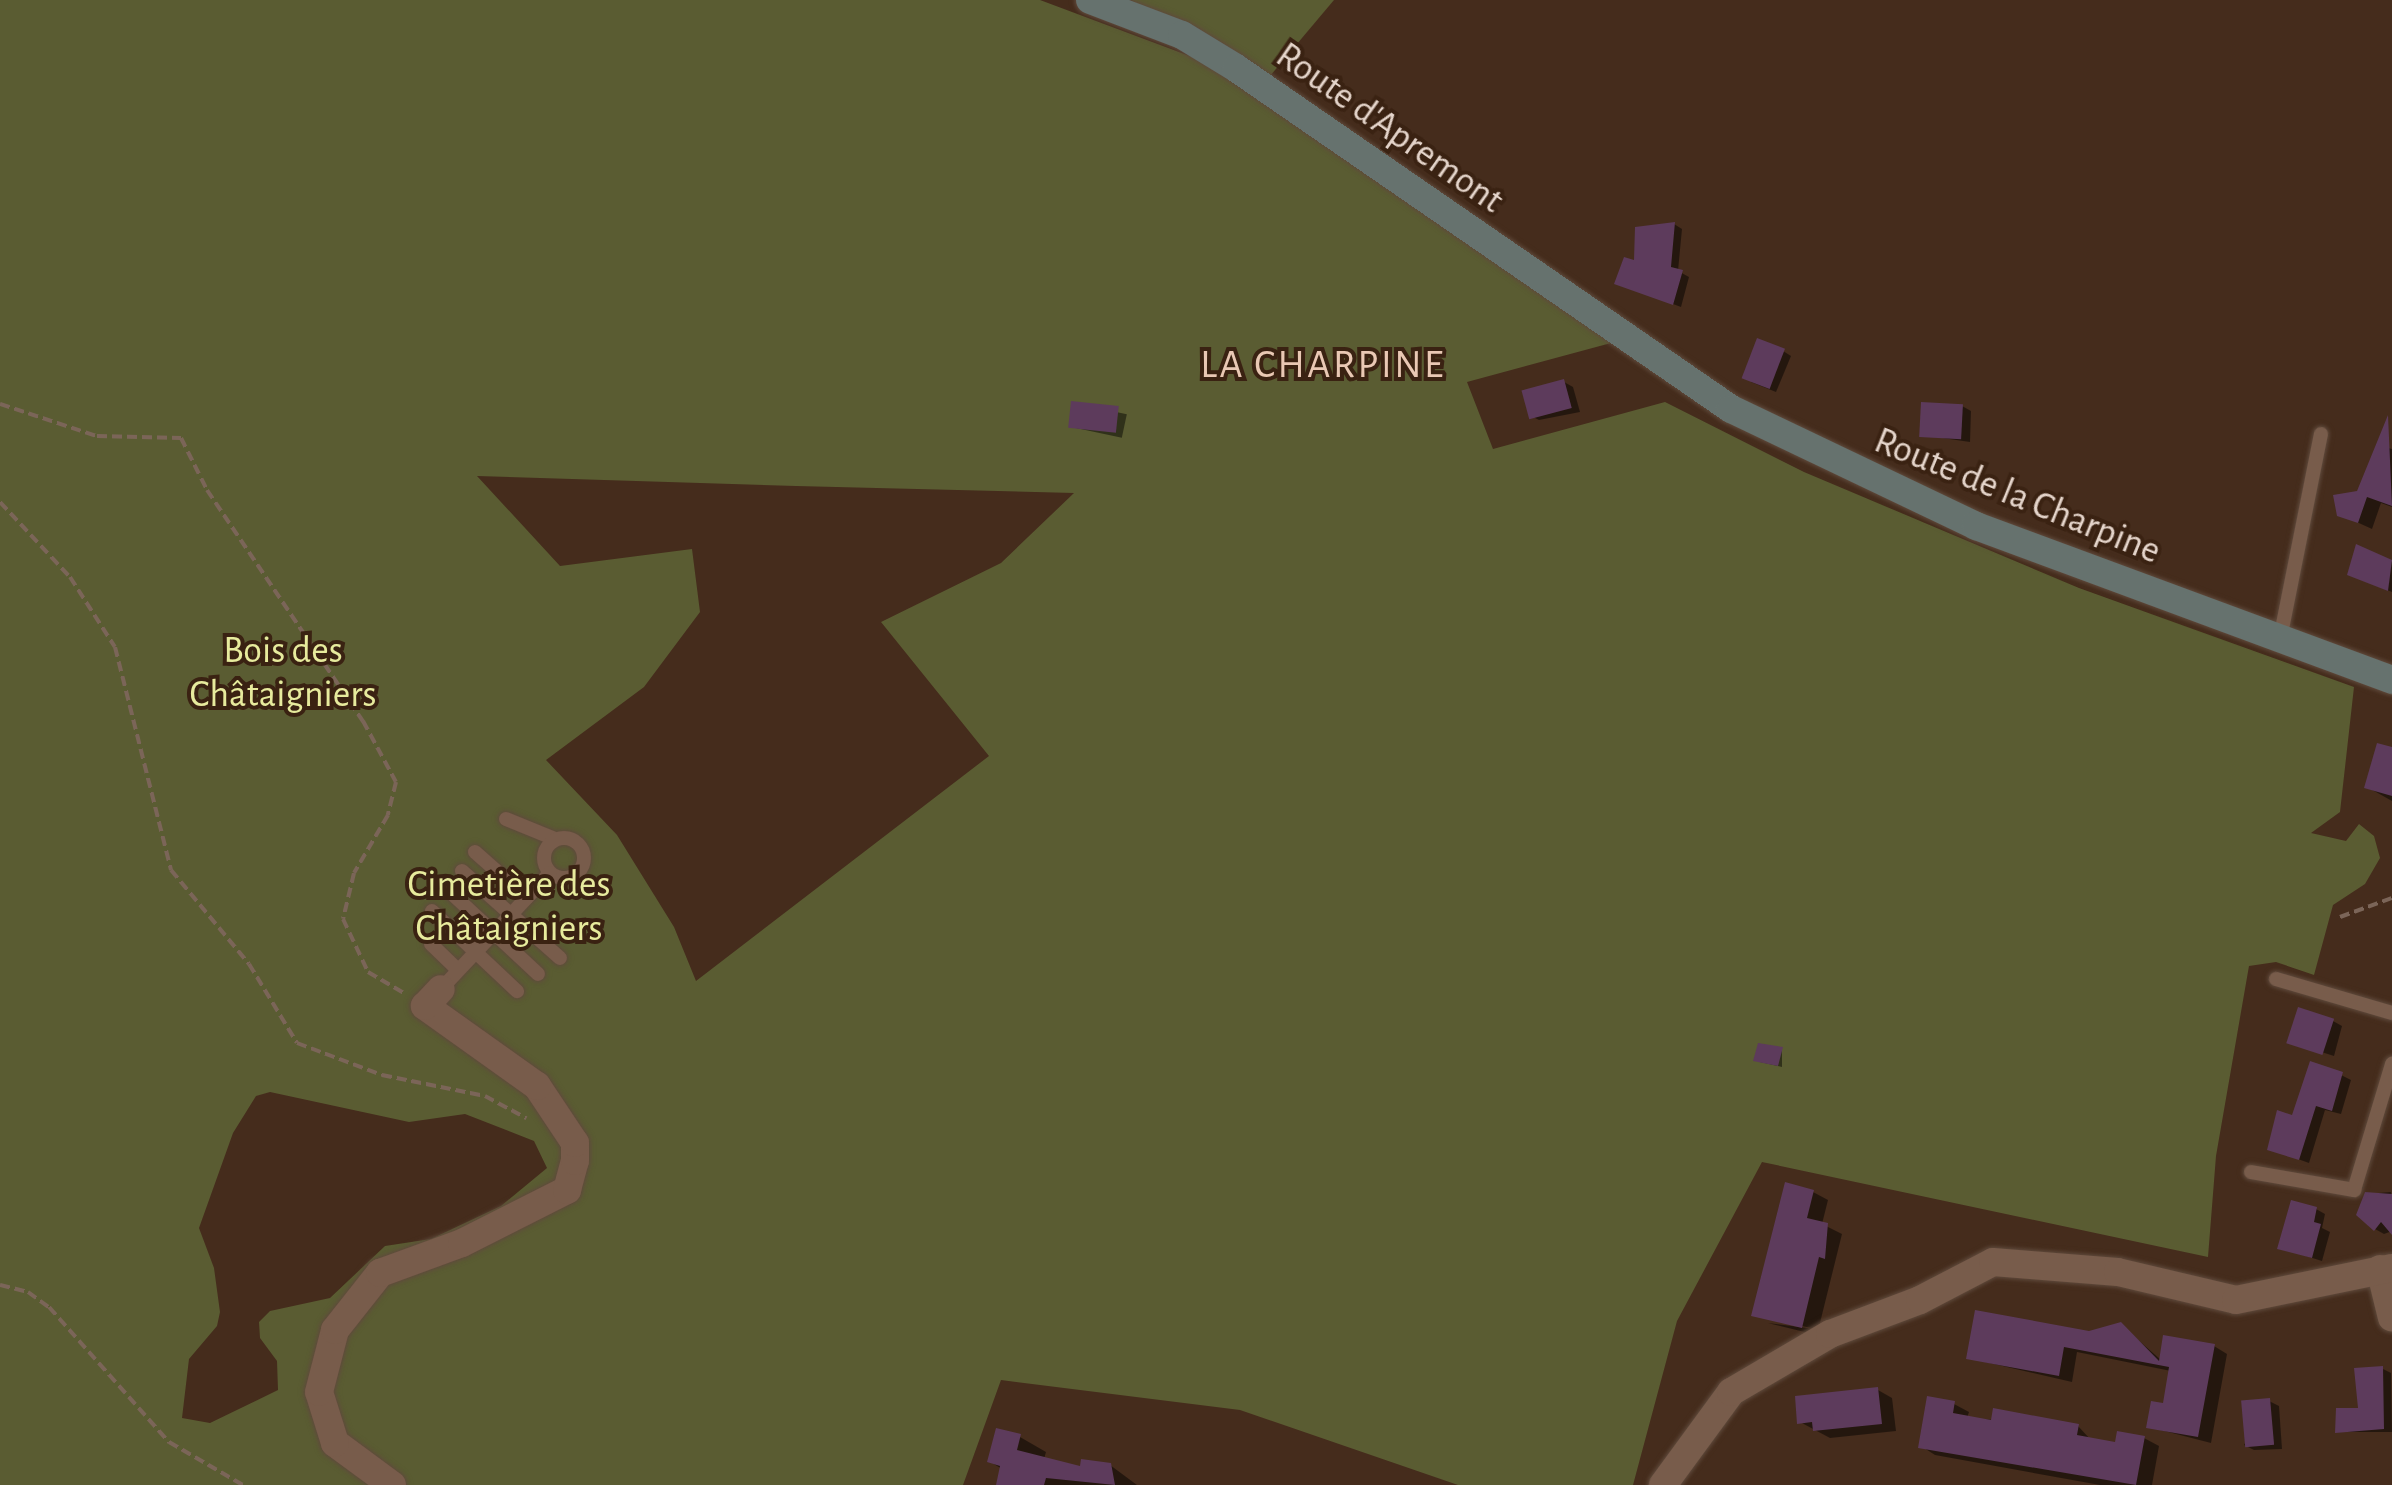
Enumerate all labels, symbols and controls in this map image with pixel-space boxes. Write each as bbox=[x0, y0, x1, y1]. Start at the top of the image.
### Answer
street label: Route d'Apremont bbox=[1266, 34, 1512, 224]
district label: LA CHARPINE bbox=[1200, 341, 1446, 389]
street label: Route de la Charpine bbox=[1867, 419, 2167, 575]
park label: Bois des Châtaigniers bbox=[189, 629, 377, 718]
park label: Cimetière des Châtaigniers bbox=[408, 863, 610, 952]

